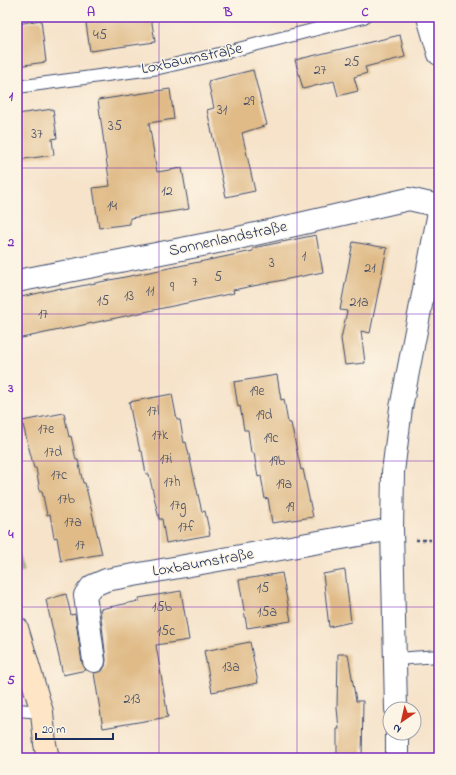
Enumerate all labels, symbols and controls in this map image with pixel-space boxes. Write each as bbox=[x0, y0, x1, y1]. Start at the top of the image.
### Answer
text: A bbox=[87, 3, 95, 22]
text: B bbox=[223, 3, 233, 22]
text: C bbox=[361, 3, 369, 22]
house number: 45 bbox=[93, 25, 107, 46]
street label: Loxbaumstraße bbox=[139, 36, 246, 81]
house number: 25 bbox=[345, 52, 359, 73]
house number: 27 bbox=[314, 60, 327, 81]
text: 1 bbox=[9, 87, 14, 106]
house number: 29 bbox=[243, 91, 255, 112]
house number: 31 bbox=[217, 100, 228, 121]
house number: 35 bbox=[108, 116, 122, 137]
house number: 37 bbox=[31, 124, 43, 145]
house number: 12 bbox=[161, 181, 173, 202]
house number: 14 bbox=[107, 196, 117, 217]
street label: Sonnenlandstraße bbox=[167, 215, 290, 263]
text: 2 bbox=[7, 233, 15, 252]
house number: 1 bbox=[302, 246, 307, 267]
house number: 3 bbox=[269, 253, 275, 274]
house number: 21 bbox=[364, 258, 376, 279]
house number: 5 bbox=[214, 267, 222, 288]
house number: 7 bbox=[192, 272, 198, 293]
house number: 9 bbox=[170, 277, 175, 298]
house number: 11 bbox=[146, 281, 155, 302]
house number: 13 bbox=[124, 286, 134, 307]
house number: 15 bbox=[97, 291, 109, 312]
house number: 21a bbox=[350, 292, 368, 313]
house number: 17 bbox=[38, 304, 48, 325]
text: 3 bbox=[7, 379, 14, 398]
house number: 19e bbox=[250, 381, 265, 402]
house number: 17l bbox=[147, 401, 159, 422]
house number: 19d bbox=[256, 405, 272, 426]
house number: 17e bbox=[38, 419, 55, 440]
house number: 17k bbox=[152, 425, 169, 446]
house number: 19c bbox=[264, 428, 279, 449]
house number: 17d bbox=[44, 442, 62, 463]
house number: 17i bbox=[160, 449, 172, 470]
house number: 19b bbox=[269, 451, 286, 472]
house number: 17c bbox=[51, 465, 68, 486]
house number: 17h bbox=[164, 472, 180, 493]
house number: 19a bbox=[276, 474, 292, 495]
house number: 17b bbox=[57, 489, 75, 510]
house number: 17g bbox=[170, 495, 186, 517]
house number: 19 bbox=[286, 497, 295, 518]
house number: 17a bbox=[64, 512, 82, 533]
house number: 17f bbox=[178, 517, 195, 538]
text: 4 bbox=[7, 525, 14, 544]
house number: 17 bbox=[75, 535, 85, 556]
street label: Loxbaumstraße bbox=[150, 542, 256, 584]
house number: 15 bbox=[257, 578, 269, 599]
house number: 15b bbox=[152, 597, 173, 618]
house number: 15a bbox=[257, 602, 277, 623]
house number: 15c bbox=[157, 621, 176, 642]
house number: 13a bbox=[222, 657, 240, 678]
text: 5 bbox=[7, 671, 15, 690]
house number: 213 bbox=[123, 689, 141, 710]
north arrow bbox=[382, 701, 422, 741]
scale bar bbox=[36, 715, 113, 741]
text: N bbox=[389, 720, 405, 737]
text: 20 m bbox=[42, 721, 65, 739]

